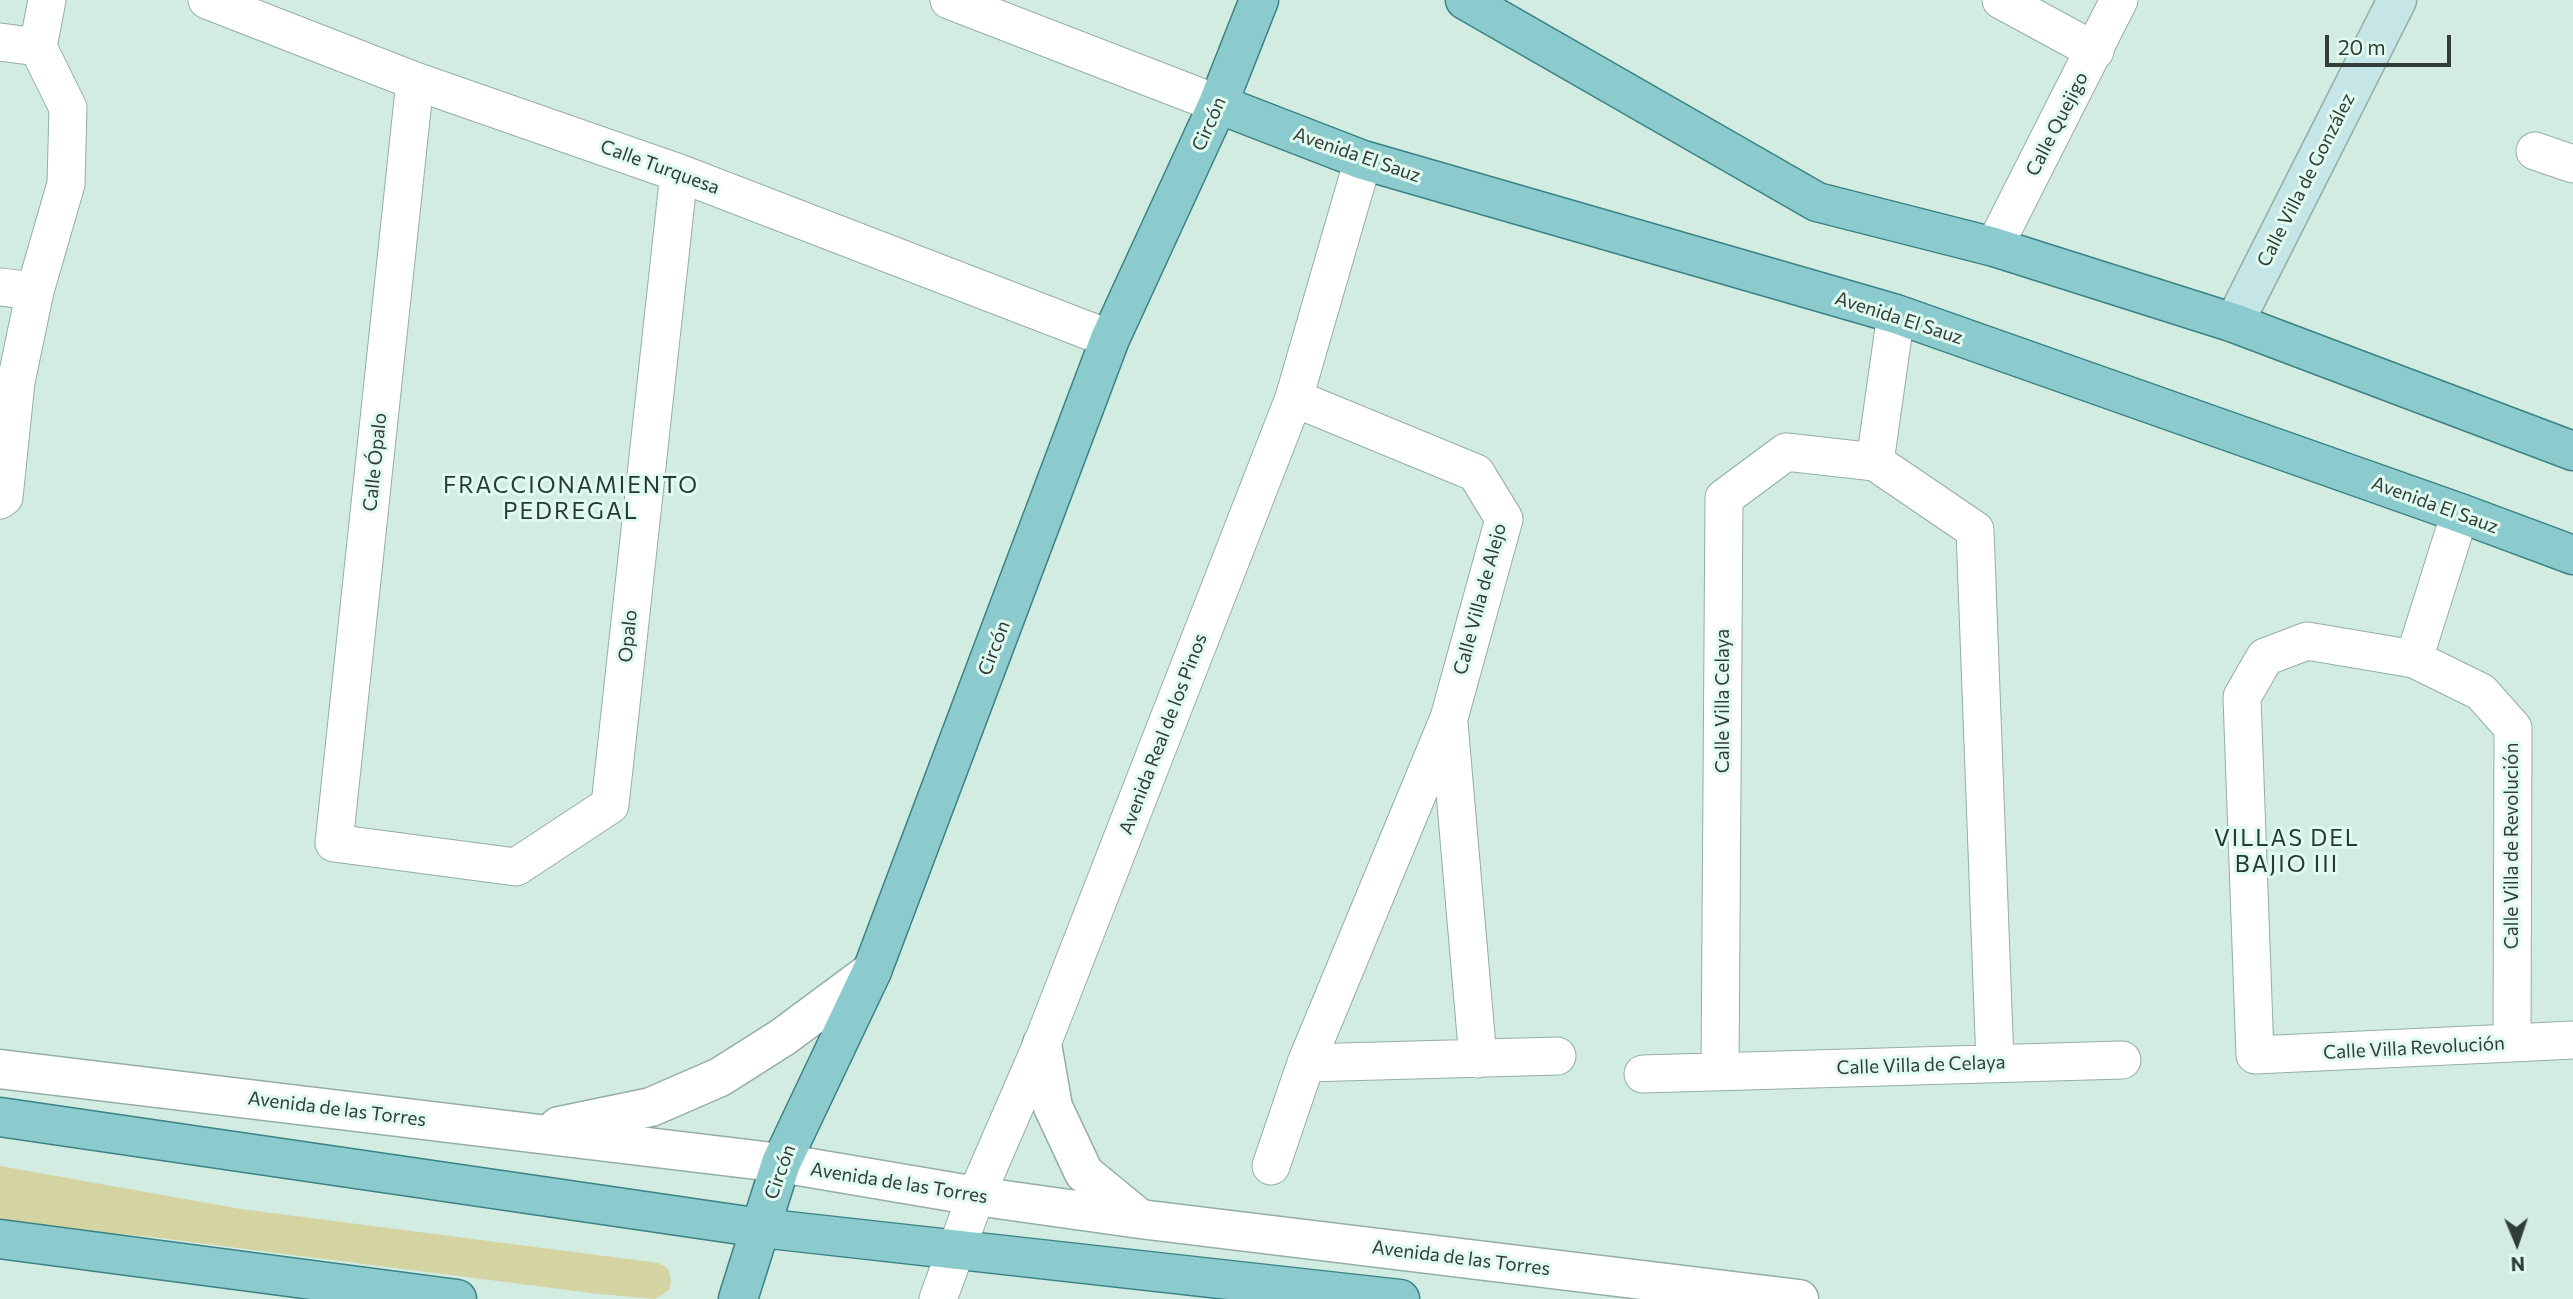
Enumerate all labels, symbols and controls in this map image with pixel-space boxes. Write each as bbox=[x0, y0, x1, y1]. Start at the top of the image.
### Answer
scale bar bbox=[2328, 21, 2454, 65]
text: 20 m bbox=[2338, 34, 2386, 59]
street label: Calle Quejigo bbox=[2021, 68, 2093, 180]
street label: Calle Villa de González bbox=[2252, 89, 2360, 271]
street label: Circón bbox=[1187, 93, 1231, 155]
street label: Avenida El Sauz bbox=[1290, 123, 1424, 187]
street label: Calle Turquesa bbox=[597, 135, 723, 199]
street label: Avenida El Sauz bbox=[1832, 287, 1966, 349]
street label: Calle Ópalo bbox=[358, 412, 392, 512]
district label: FRACCIONAMIENTO PEDREGAL bbox=[445, 471, 697, 525]
street label: Avenida El Sauz bbox=[2369, 472, 2501, 538]
street label: Calle Villa de Alejo bbox=[1449, 521, 1511, 677]
street label: Opalo bbox=[614, 609, 642, 663]
street label: Circón bbox=[973, 617, 1015, 679]
street label: Calle Villa Celaya bbox=[1712, 629, 1734, 773]
street label: Avenida Real de los Pinos bbox=[1114, 630, 1212, 838]
street label: Calle Villa de Revolución bbox=[2501, 743, 2523, 949]
district label: VILLAS DEL BAJIO III bbox=[2215, 824, 2359, 878]
street label: Calle Villa Revolución bbox=[2323, 1032, 2505, 1064]
street label: Calle Villa de Celaya bbox=[1836, 1051, 2006, 1079]
street label: Avenida de las Torres bbox=[247, 1087, 427, 1131]
street label: Circón bbox=[760, 1141, 800, 1203]
street label: Avenida de las Torres bbox=[809, 1158, 989, 1208]
north arrow bbox=[2482, 1208, 2552, 1278]
street label: Avenida de las Torres bbox=[1371, 1236, 1551, 1280]
text: N bbox=[2510, 1253, 2525, 1276]

